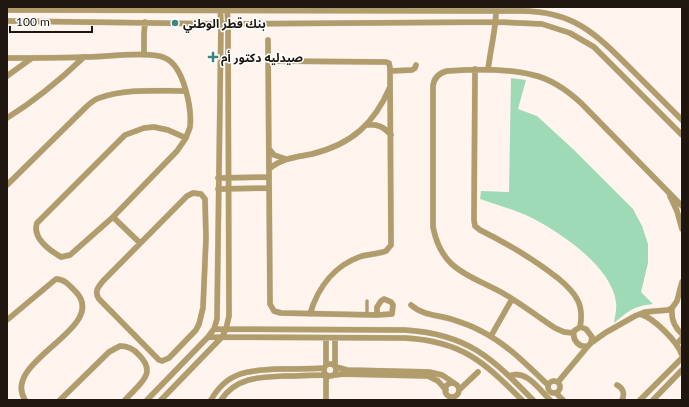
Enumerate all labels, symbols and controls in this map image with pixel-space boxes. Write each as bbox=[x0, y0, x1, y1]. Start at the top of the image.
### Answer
scale bar bbox=[10, 8, 92, 34]
text: 100 m bbox=[16, 14, 50, 29]
place label: بنك قطر الوطني bbox=[183, 16, 266, 33]
marker: بنك قطر الوطني bbox=[170, 18, 180, 28]
place label: صيدليه دكتور أم bbox=[221, 50, 303, 67]
marker: صيدليه دكتور أم bbox=[208, 52, 218, 62]

